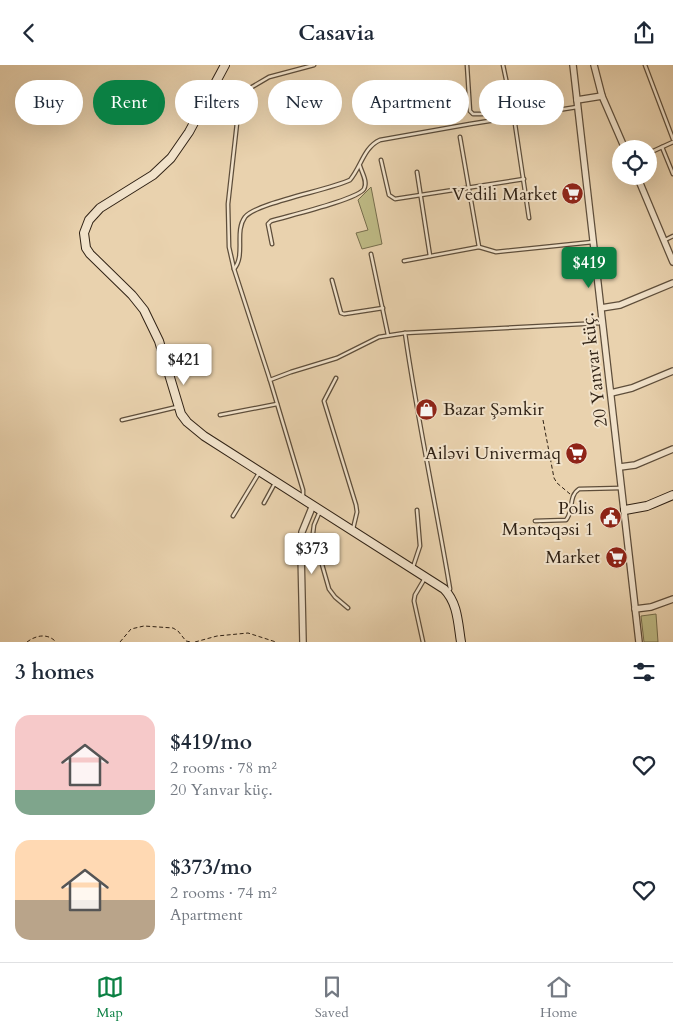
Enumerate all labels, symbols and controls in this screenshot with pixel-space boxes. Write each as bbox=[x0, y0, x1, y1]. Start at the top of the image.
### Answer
text: Casavia bbox=[298, 18, 375, 48]
icon: back bbox=[15, 19, 43, 47]
icon: share bbox=[630, 19, 658, 47]
chip: Buy bbox=[15, 80, 83, 125]
chip: Rent bbox=[93, 80, 165, 125]
chip: Filters bbox=[175, 80, 258, 125]
chip: New bbox=[268, 80, 342, 125]
chip: Apartment bbox=[352, 80, 469, 125]
chip: House bbox=[479, 80, 564, 125]
map controls bbox=[612, 140, 657, 185]
button: locate bbox=[612, 140, 657, 185]
place label: Vedili Market bbox=[452, 182, 557, 207]
supermarket icon: Vedili Market bbox=[561, 182, 585, 206]
pin: $419 bbox=[559, 247, 619, 289]
text: $419 bbox=[573, 252, 605, 274]
street label: 20 Yanvar küç. bbox=[575, 311, 614, 429]
pin: $421 bbox=[154, 343, 214, 386]
text: $421 bbox=[168, 349, 200, 371]
shop icon: Bazar Şəmkir bbox=[415, 397, 439, 421]
place label: Bazar Şəmkir bbox=[443, 397, 544, 422]
place label: Ailəvi Univermaq bbox=[425, 441, 561, 466]
supermarket icon: Ailəvi Univermaq bbox=[565, 441, 589, 465]
place label: Polis Məntəqəsi 1 bbox=[502, 496, 594, 542]
public building icon: Polis Məntəqəsi 1 bbox=[598, 506, 622, 530]
pin: $373 bbox=[282, 533, 342, 575]
text: $373 bbox=[296, 538, 328, 560]
place label: Market bbox=[545, 545, 600, 570]
supermarket icon: Market bbox=[604, 545, 628, 569]
text: 3 homes bbox=[15, 658, 94, 687]
icon: filters bbox=[630, 658, 658, 686]
text: $419/mo bbox=[170, 728, 252, 757]
icon: home bbox=[55, 735, 115, 795]
icon: heart bbox=[630, 751, 658, 779]
text: 2 rooms · 78 m² bbox=[170, 757, 277, 779]
text: 20 Yanvar küç. bbox=[170, 779, 272, 801]
text: $373/mo bbox=[170, 853, 252, 882]
icon: home bbox=[55, 860, 115, 920]
icon: heart bbox=[630, 876, 658, 904]
text: 2 rooms · 74 m² bbox=[170, 882, 277, 904]
text: Apartment bbox=[170, 904, 243, 926]
tab: Map bbox=[96, 973, 124, 1022]
tab: Saved bbox=[315, 973, 349, 1022]
tab: Home bbox=[540, 973, 577, 1022]

